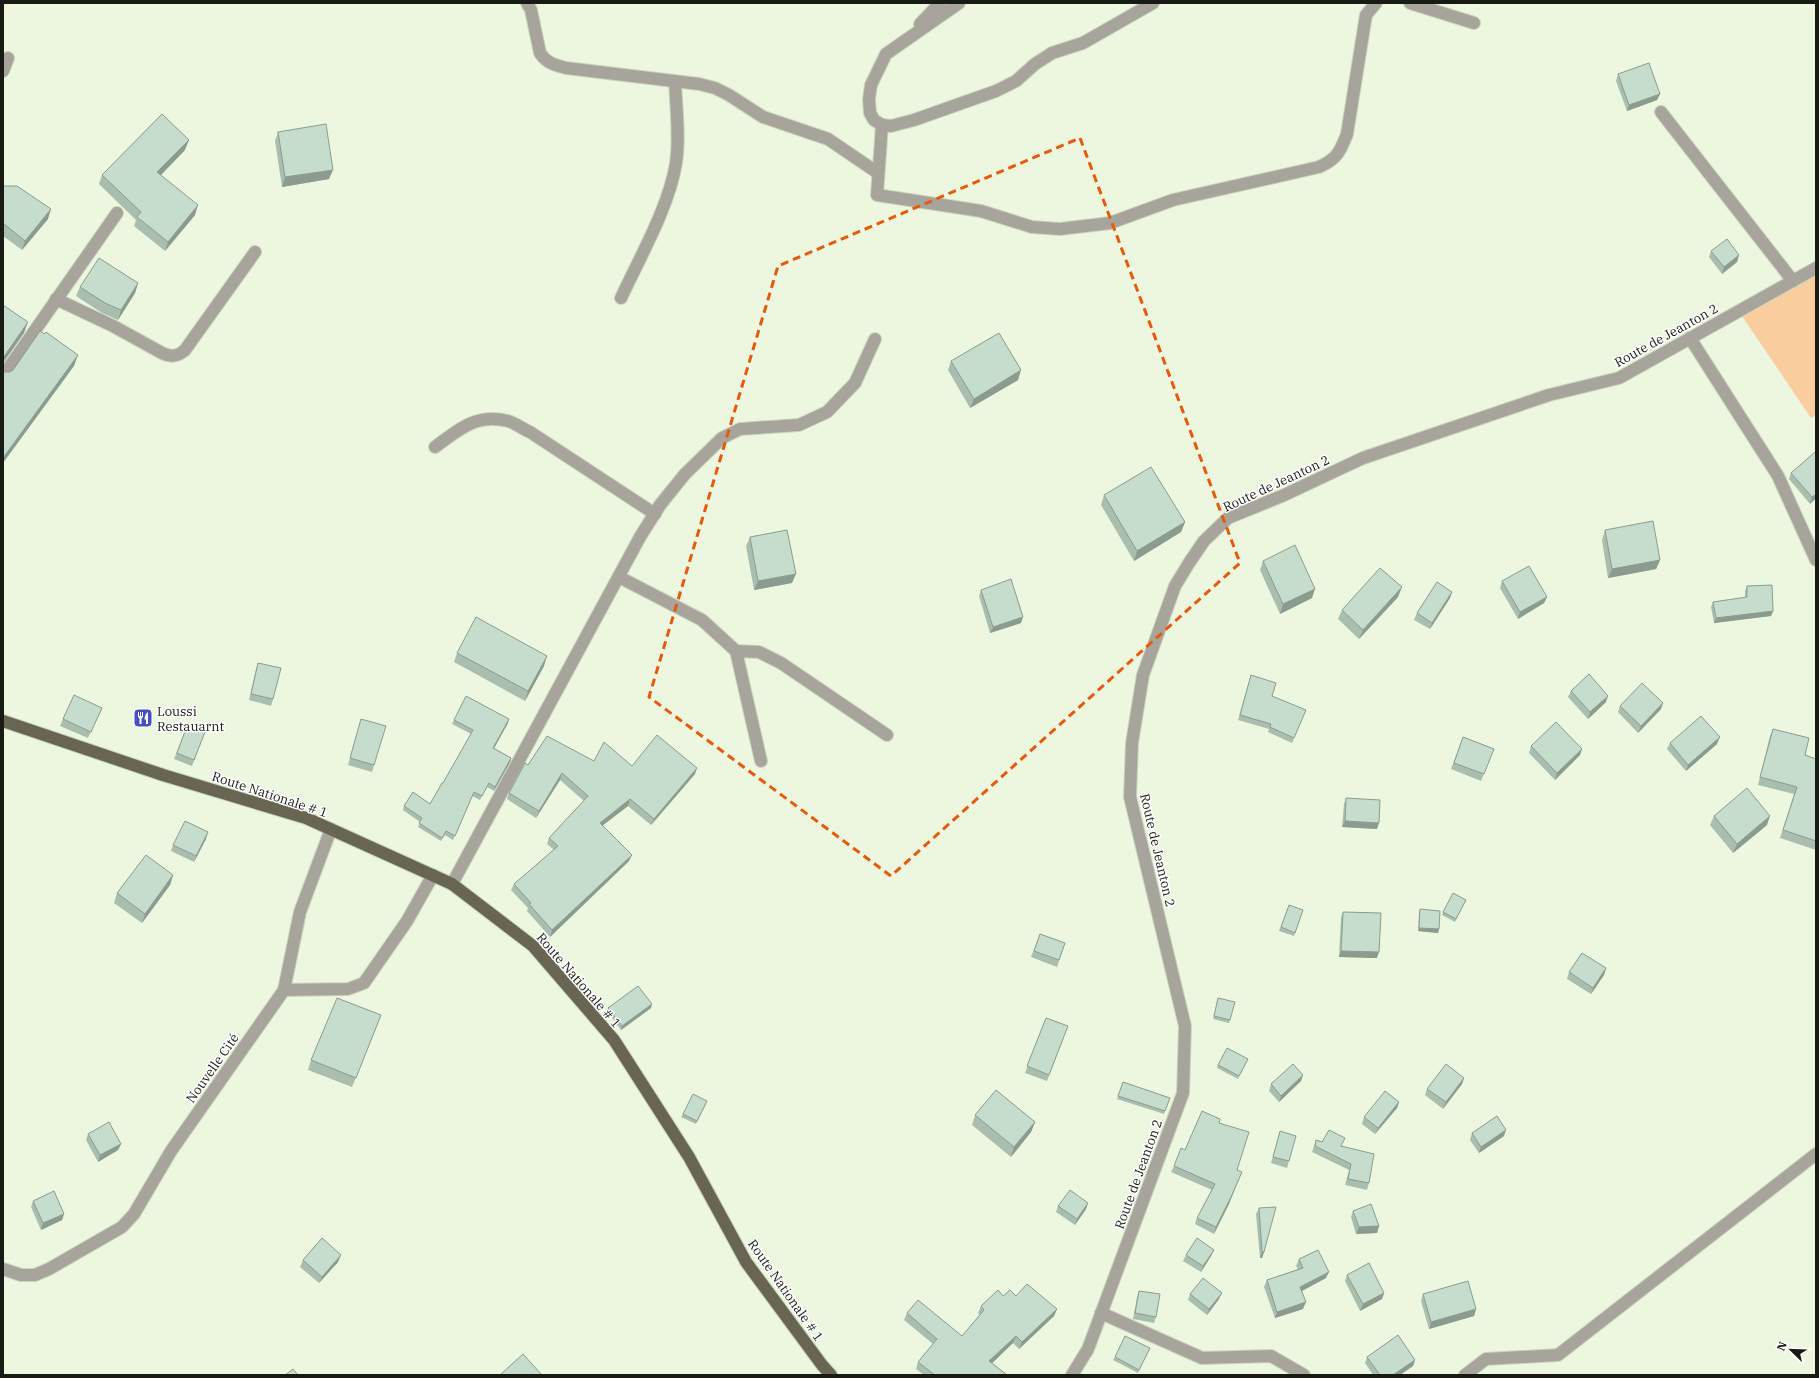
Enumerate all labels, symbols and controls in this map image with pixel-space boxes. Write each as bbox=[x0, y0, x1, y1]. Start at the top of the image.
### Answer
street label: Route de Jeanton 2 bbox=[1612, 300, 1721, 371]
street label: Route de Jeanton 2 bbox=[1220, 451, 1332, 516]
place label: Loussi Restauarnt bbox=[157, 703, 225, 735]
restaurant icon: Loussi Restauarnt bbox=[132, 707, 154, 729]
street label: Route Nationale # 1 bbox=[210, 768, 330, 821]
street label: Route de Jeanton 2 bbox=[1136, 792, 1179, 908]
street label: Route Nationale # 1 bbox=[533, 929, 625, 1031]
street label: Nouvelle Cité bbox=[182, 1030, 243, 1106]
street label: Route de Jeanton 2 bbox=[1111, 1117, 1166, 1231]
street label: Route Nationale # 1 bbox=[744, 1236, 827, 1345]
north arrow bbox=[1771, 1330, 1811, 1370]
text: N bbox=[1774, 1339, 1790, 1353]

